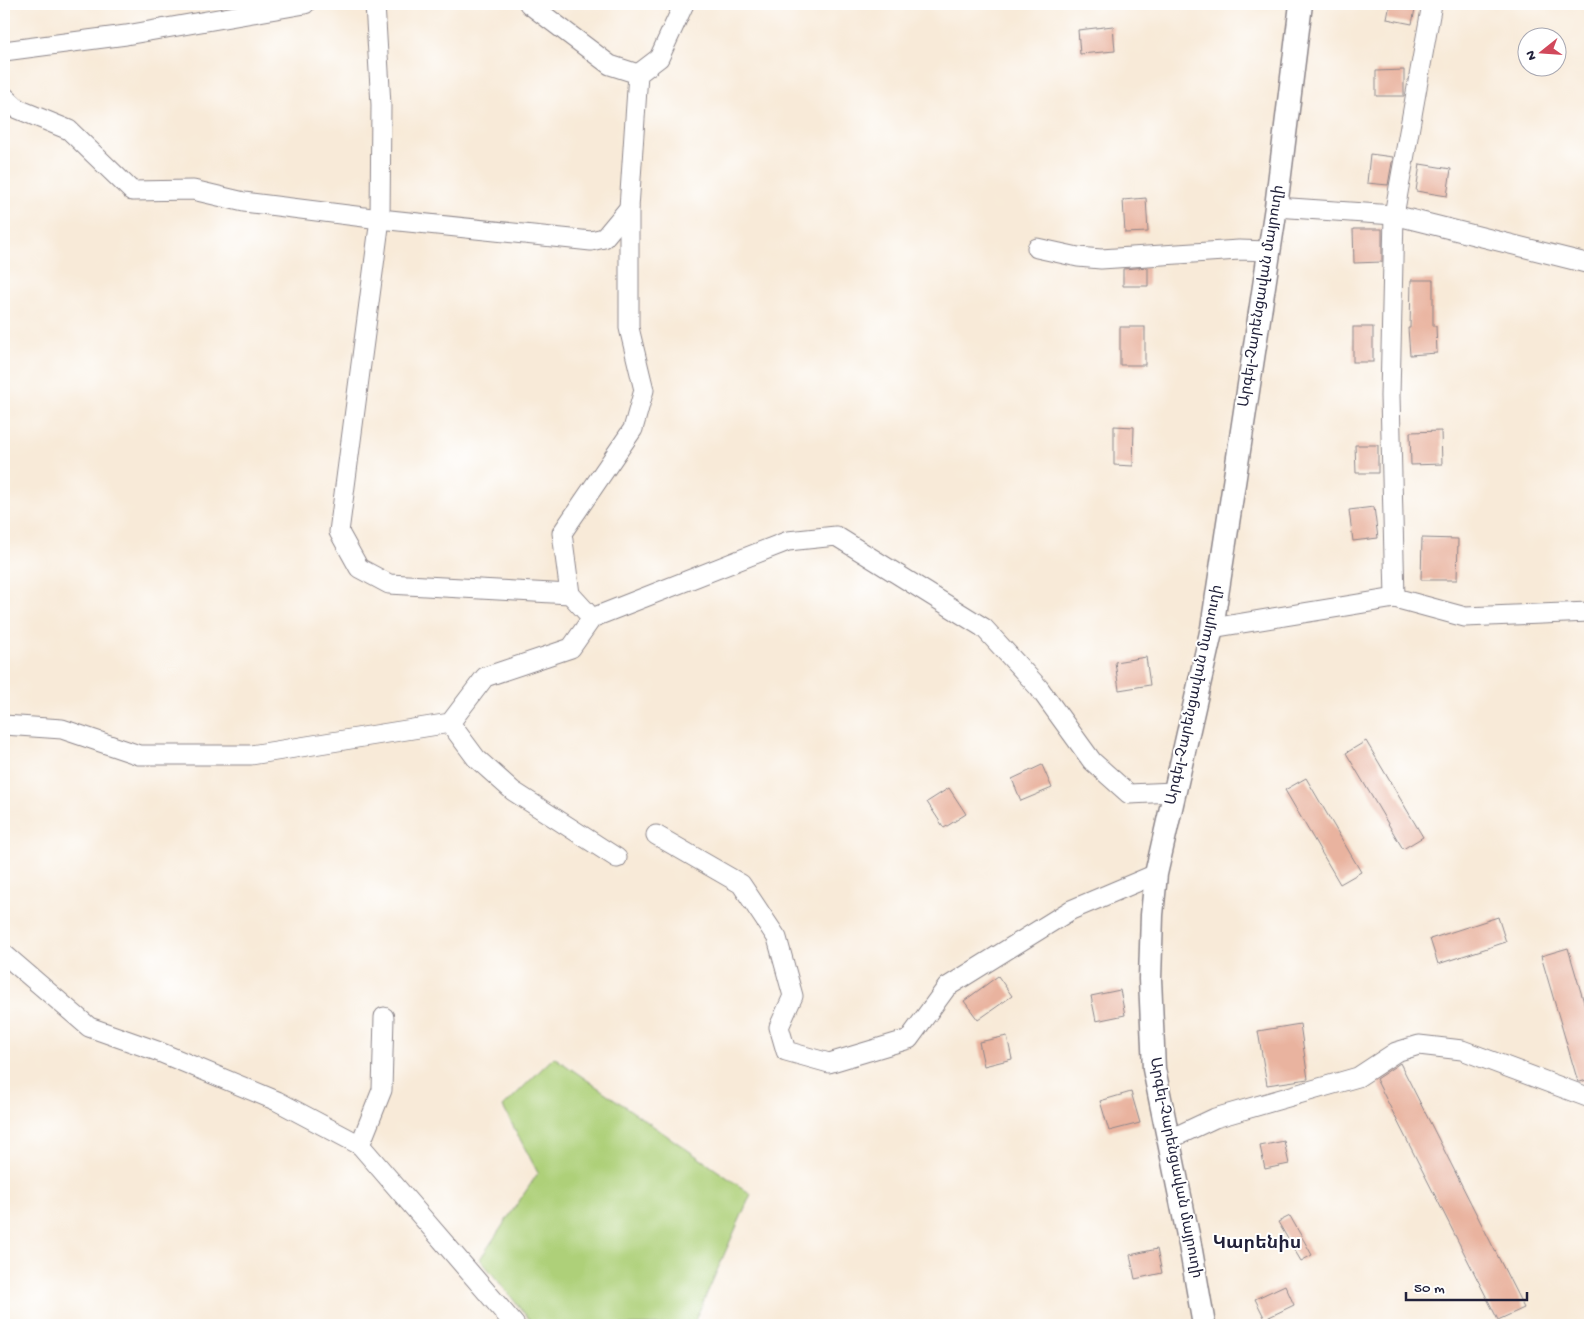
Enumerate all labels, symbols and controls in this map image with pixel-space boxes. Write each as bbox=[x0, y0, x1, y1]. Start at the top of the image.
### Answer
north arrow bbox=[1516, 28, 1566, 78]
text: N bbox=[1522, 48, 1541, 62]
street label: Արգել-Չարենցավան մայրուղի bbox=[1235, 184, 1288, 408]
street label: Արգել-Չարենցավան մայրուղի bbox=[1162, 583, 1227, 807]
street label: Արգել-Չարենցավան մայրուղի bbox=[1145, 1056, 1206, 1280]
district label: Կարենիս bbox=[1213, 1234, 1301, 1255]
scale bar bbox=[1406, 1269, 1528, 1301]
text: 50 m bbox=[1414, 1280, 1445, 1298]

